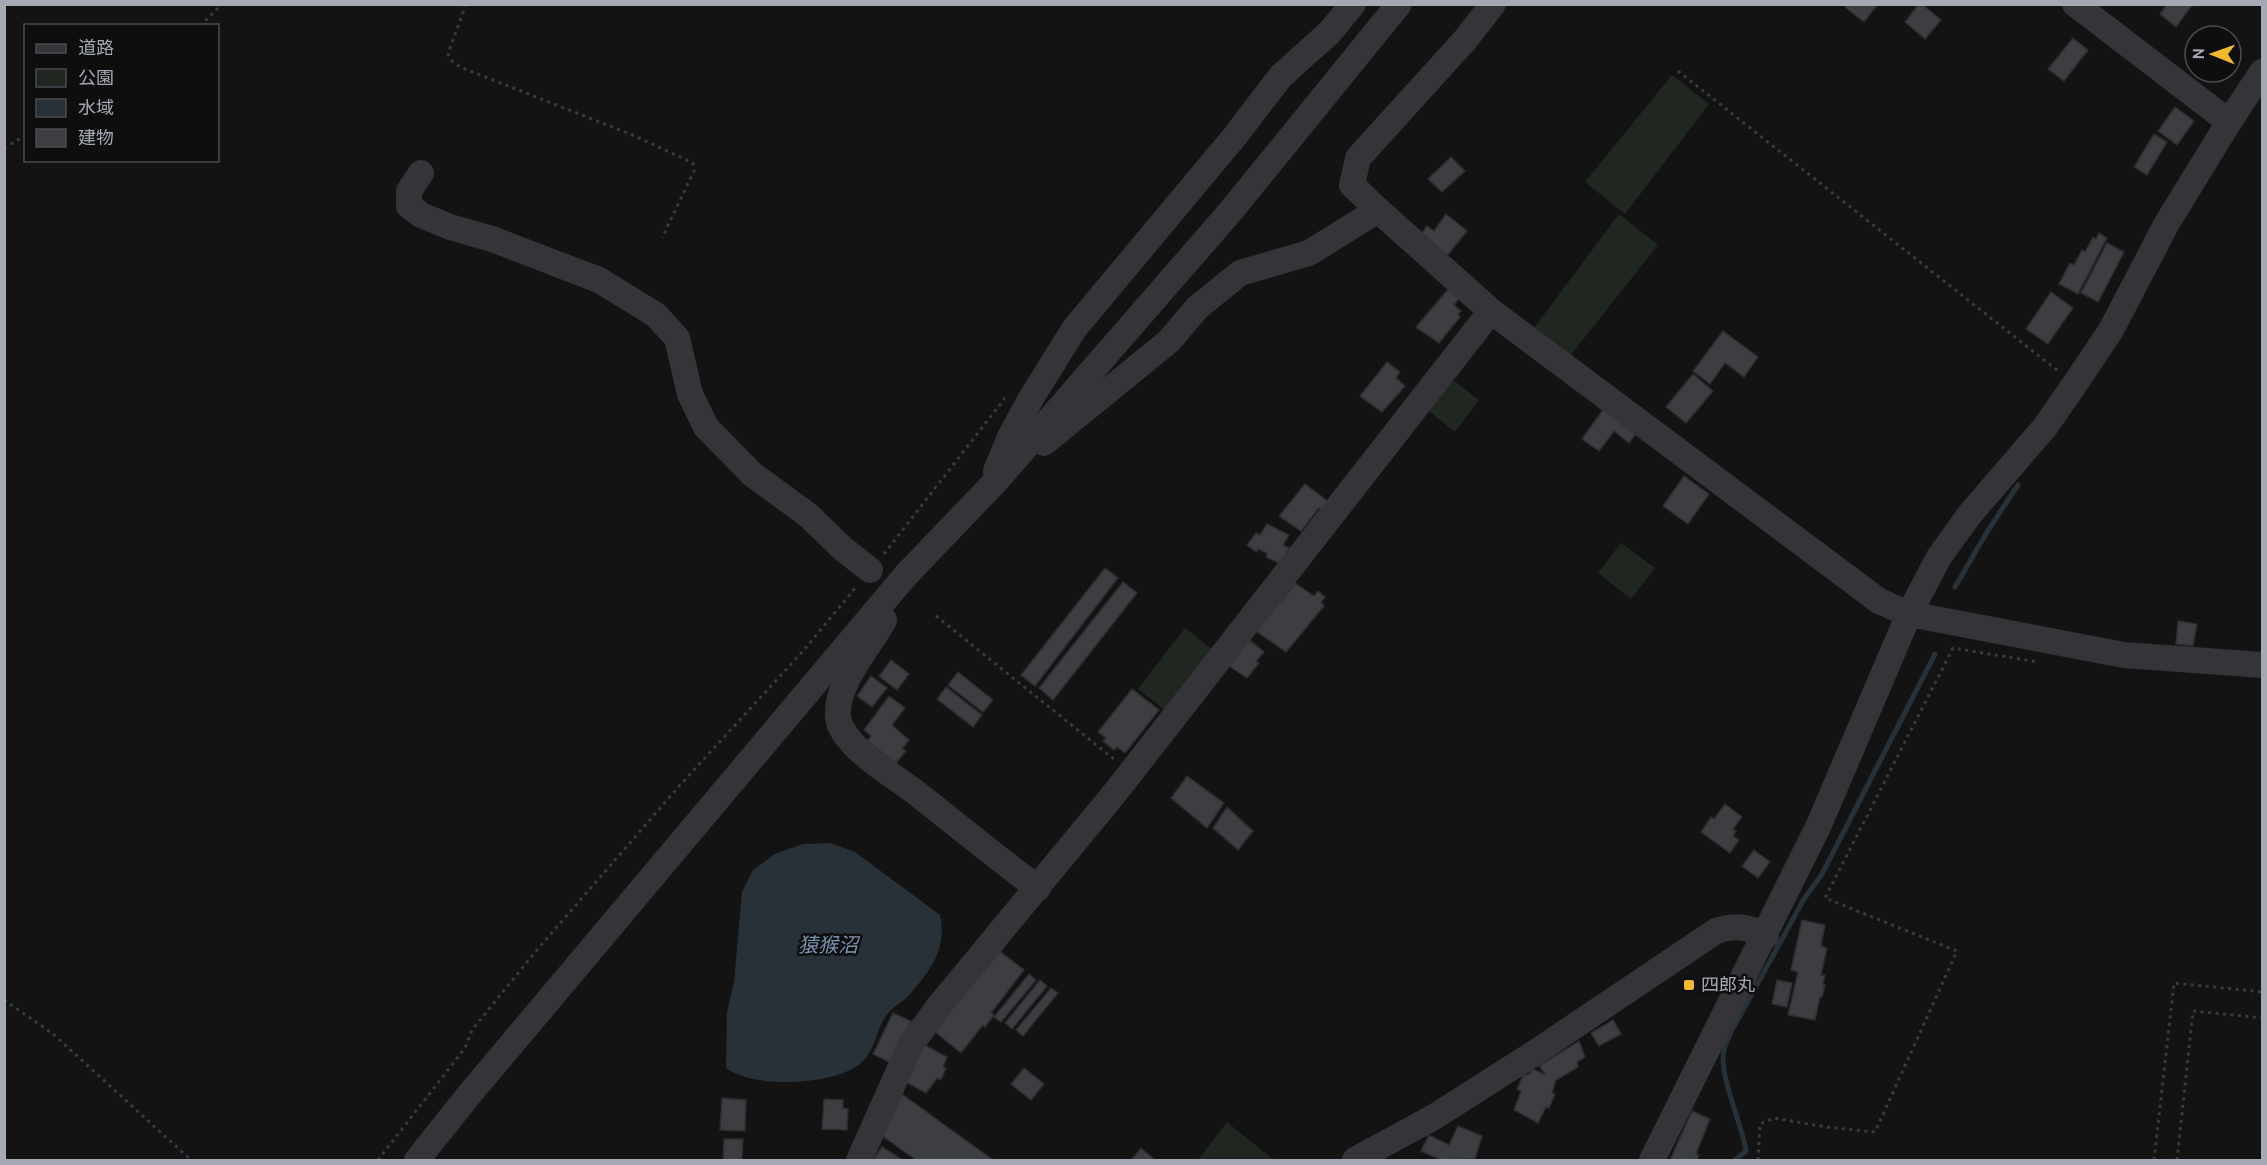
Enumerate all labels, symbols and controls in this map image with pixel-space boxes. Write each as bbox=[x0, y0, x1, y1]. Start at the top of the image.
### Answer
legend bbox=[24, 24, 219, 162]
north arrow bbox=[2183, 24, 2243, 84]
text: 道路 bbox=[78, 37, 114, 59]
text: N bbox=[2189, 48, 2208, 60]
text: 公園 bbox=[78, 67, 114, 89]
text: 水域 bbox=[78, 97, 114, 119]
text: 建物 bbox=[78, 127, 114, 149]
water label: 猿猴沼 bbox=[798, 933, 861, 957]
place label: 四郎丸 bbox=[1701, 974, 1755, 996]
marker: 四郎丸 bbox=[1682, 978, 1696, 992]

